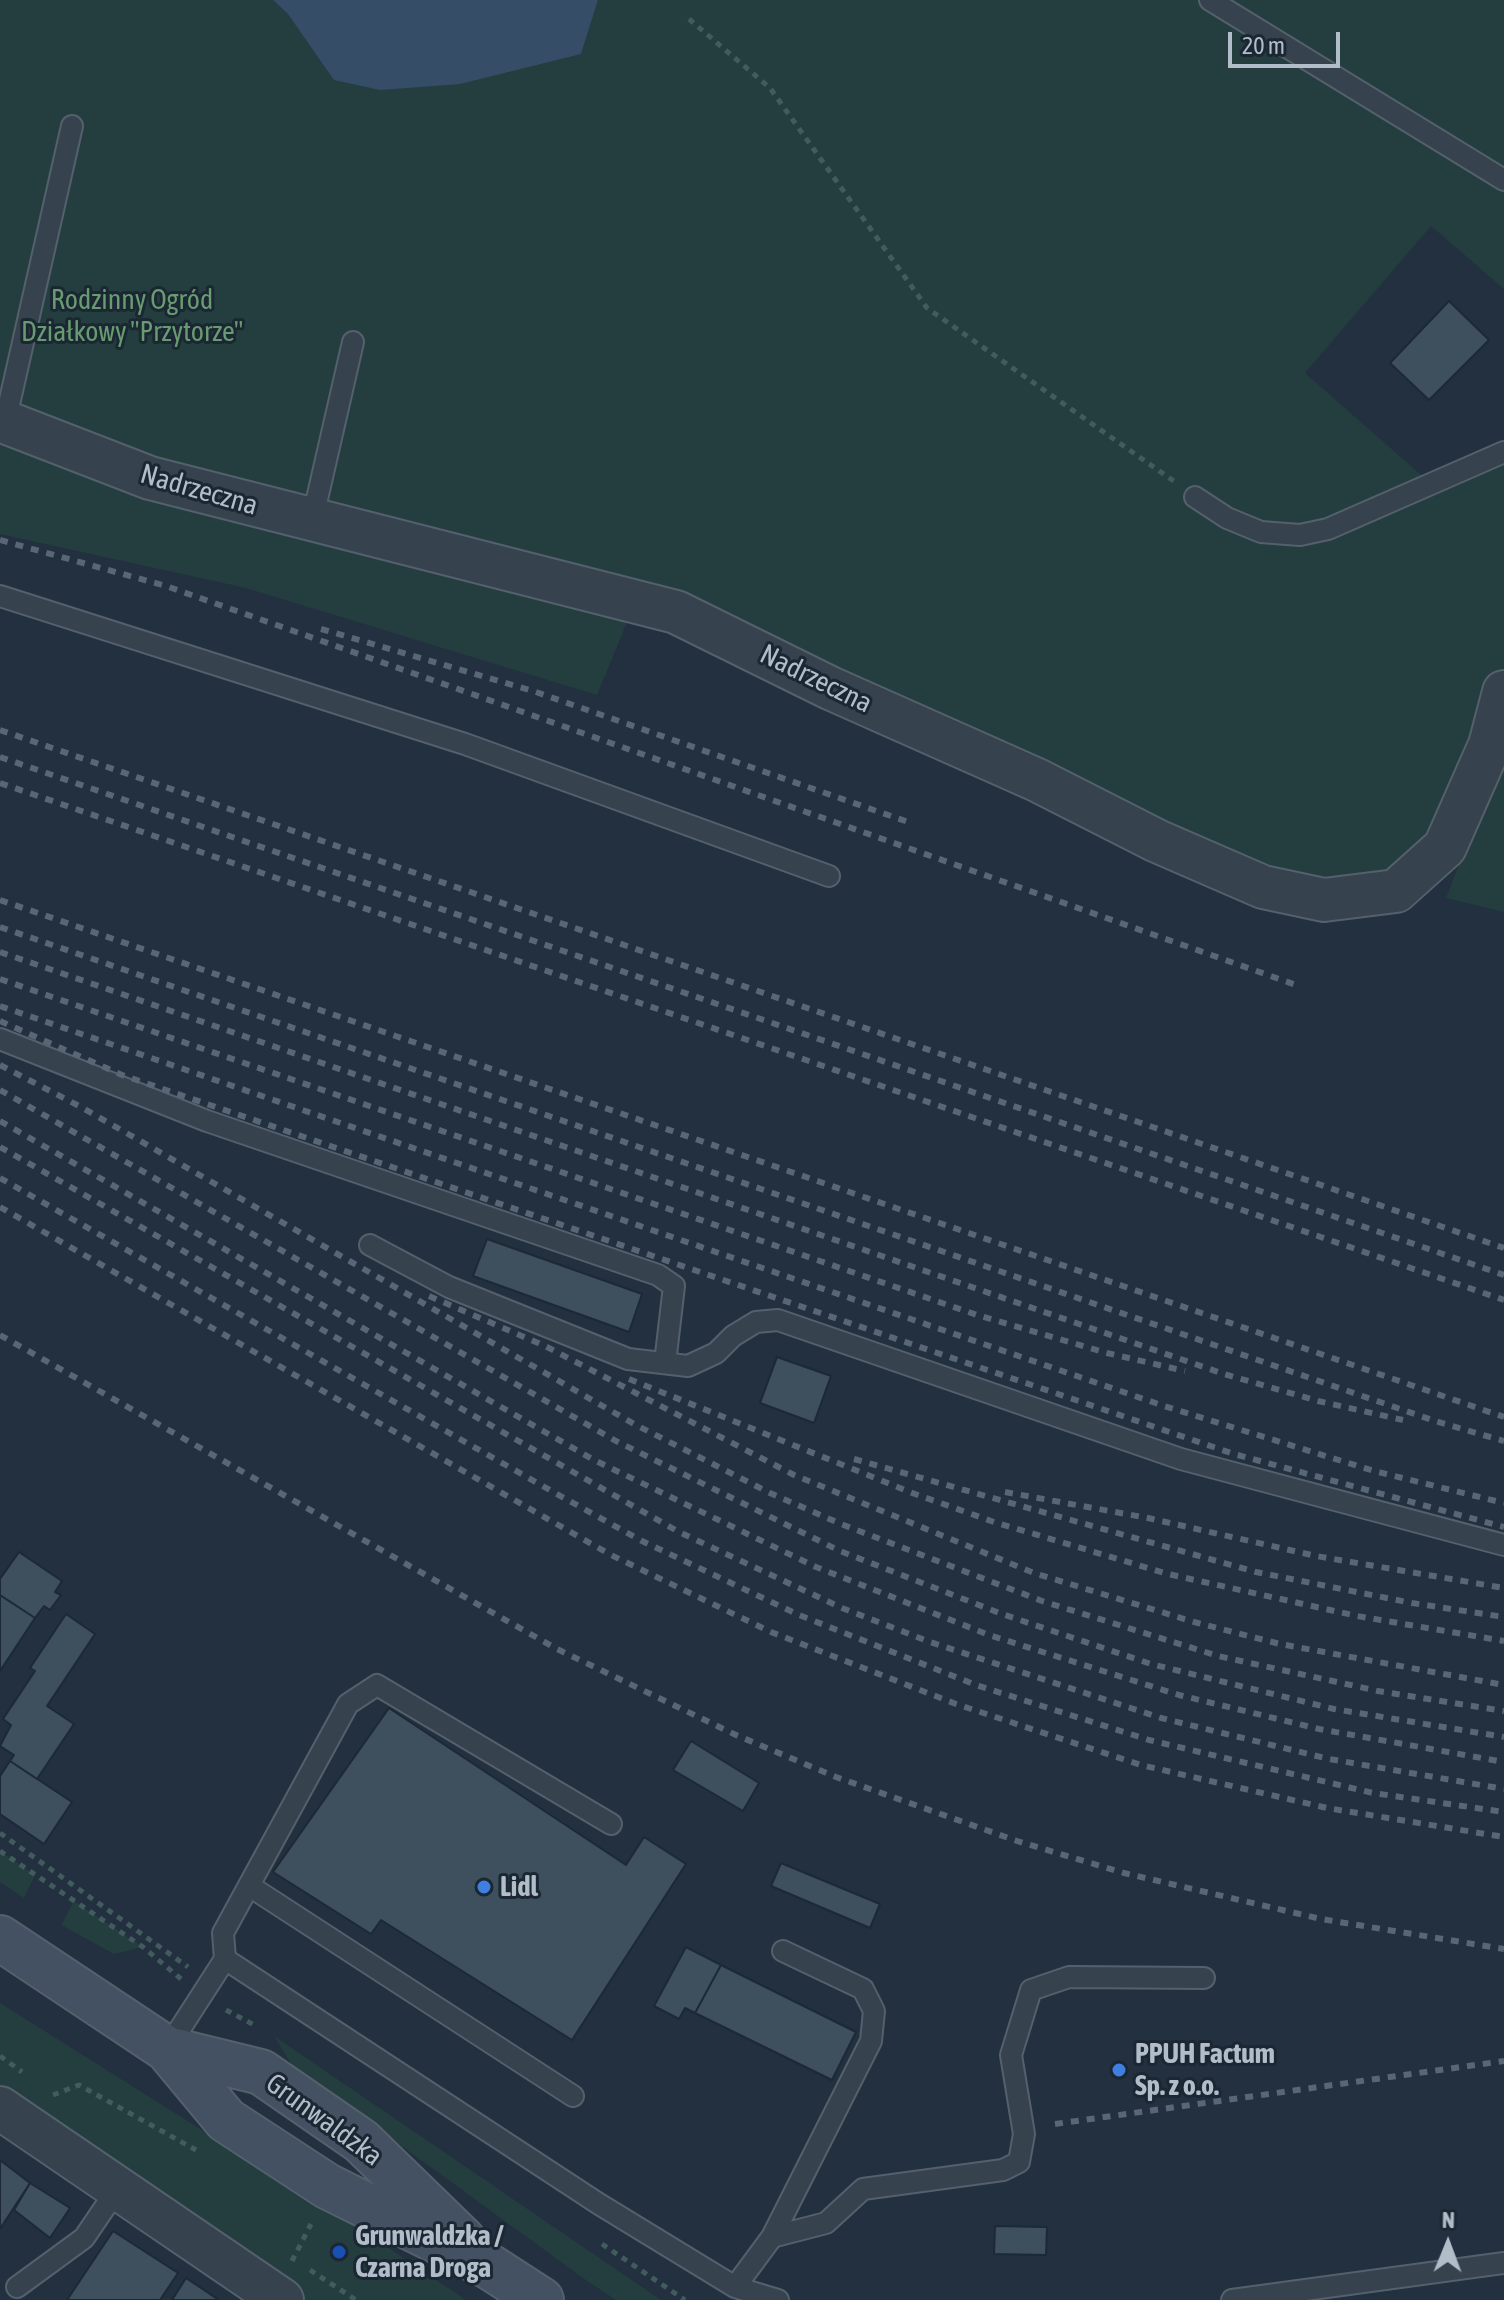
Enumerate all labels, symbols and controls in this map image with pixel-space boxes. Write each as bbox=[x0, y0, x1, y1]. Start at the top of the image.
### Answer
scale bar bbox=[1232, 16, 1344, 66]
text: 20 m bbox=[1242, 32, 1285, 59]
park label: Rodzinny Ogród Działkowy "Przytorze" bbox=[21, 283, 243, 349]
street label: Nadrzeczna bbox=[136, 457, 262, 523]
street label: Nadrzeczna bbox=[754, 637, 878, 721]
place label: Lidl bbox=[500, 1870, 538, 1904]
marker: Lidl bbox=[475, 1878, 493, 1896]
place label: PPUH Factum Sp. z o.o. bbox=[1135, 2037, 1275, 2103]
marker: PPUH Factum Sp. z o.o. bbox=[1110, 2061, 1128, 2079]
street label: Grunwaldzka bbox=[259, 2067, 389, 2173]
north arrow bbox=[1408, 2204, 1488, 2284]
text: N bbox=[1442, 2207, 1455, 2233]
place label: Grunwaldzka / Czarna Droga bbox=[355, 2219, 504, 2285]
marker: Grunwaldzka / Czarna Droga bbox=[330, 2243, 348, 2261]

